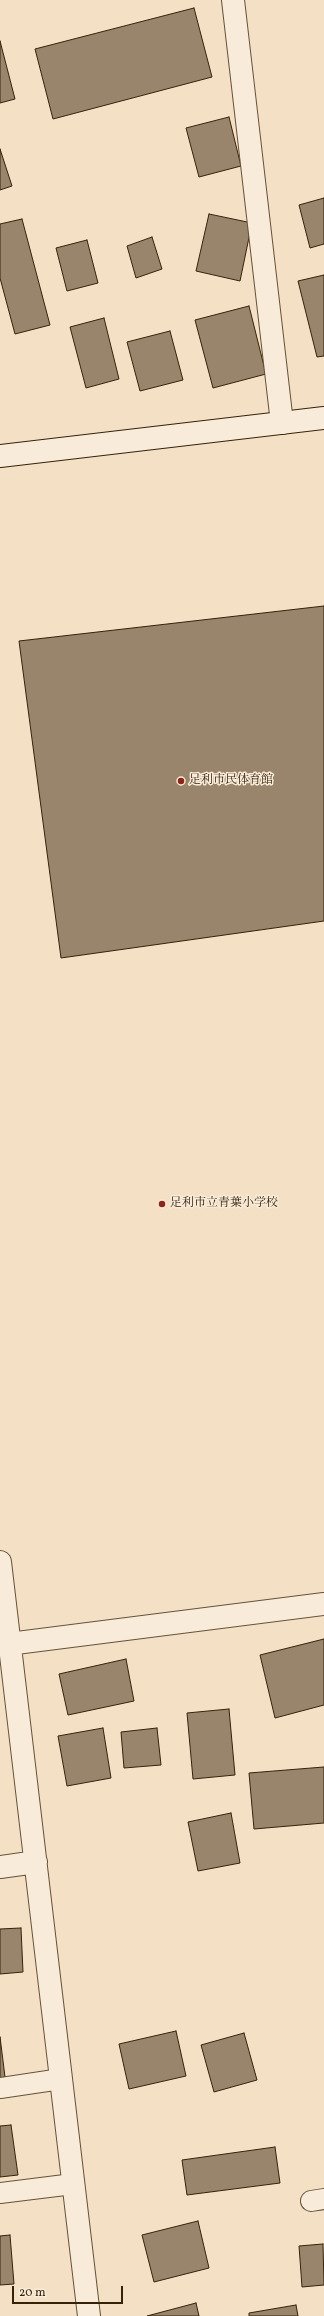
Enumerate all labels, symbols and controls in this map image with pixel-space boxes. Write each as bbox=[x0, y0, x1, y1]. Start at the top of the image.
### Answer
place label: 足利市民体育館 bbox=[189, 774, 273, 788]
marker: 足利市民体育館 bbox=[176, 776, 186, 786]
place label: 足利市立青葉小学校 bbox=[170, 1197, 278, 1211]
marker: 足利市立青葉小学校 bbox=[157, 1199, 167, 1209]
scale bar bbox=[14, 2278, 125, 2304]
text: 20 m bbox=[19, 2285, 46, 2301]

